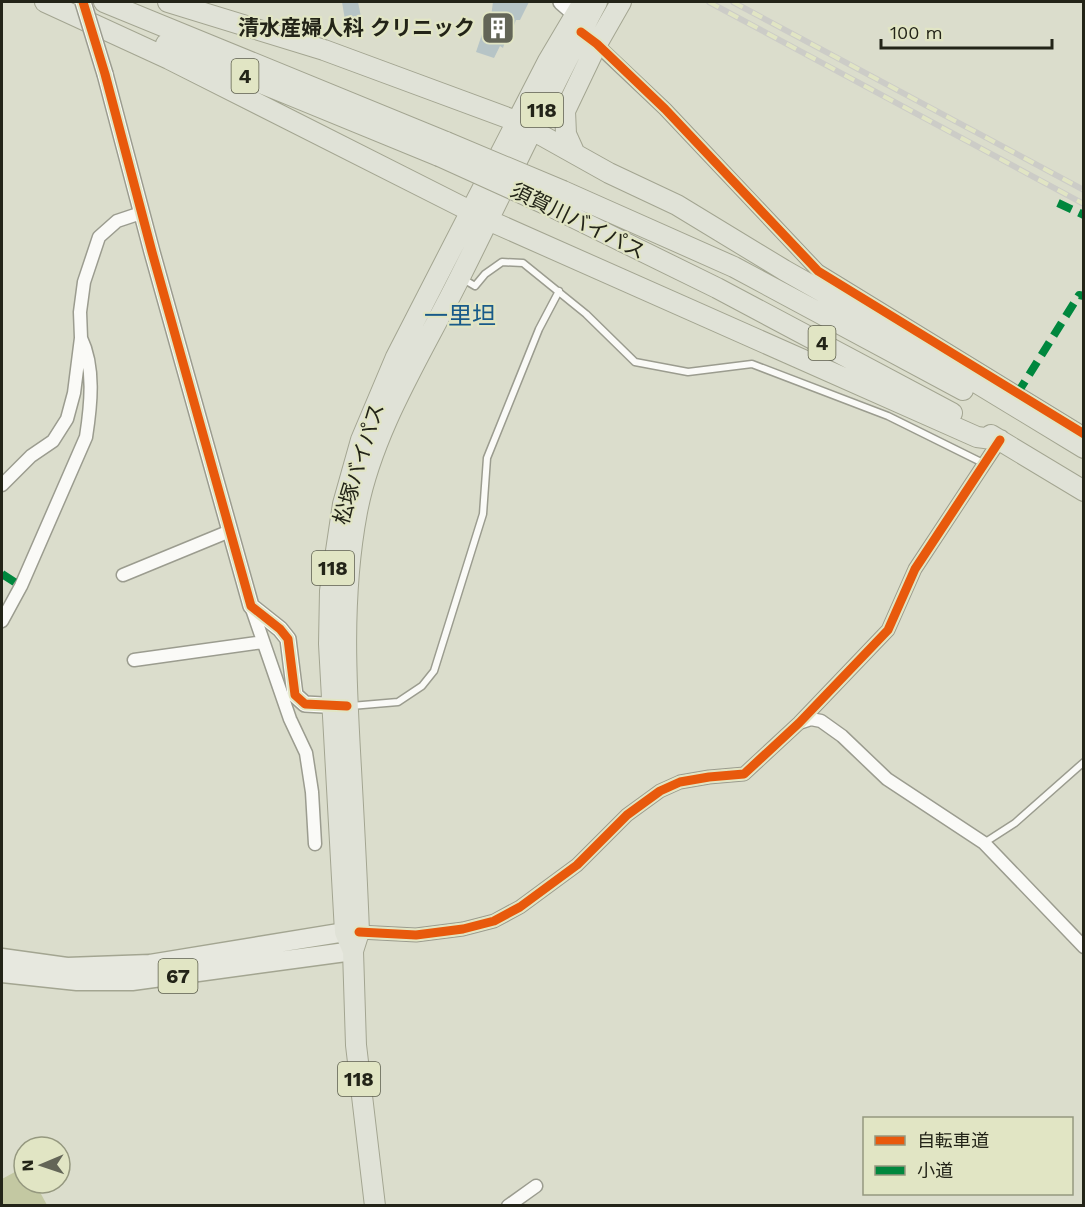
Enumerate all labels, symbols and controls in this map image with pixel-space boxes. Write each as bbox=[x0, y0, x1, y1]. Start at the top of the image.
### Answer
building icon: 清水産婦人科 クリニック bbox=[480, 10, 516, 46]
scale bar bbox=[881, 12, 1052, 50]
place label: 清水産婦人科 クリニック bbox=[238, 15, 475, 40]
text: 100 m bbox=[890, 22, 943, 43]
road number: 4 bbox=[232, 59, 258, 93]
road number: 118 bbox=[521, 93, 563, 127]
street label: 須賀川バイパス bbox=[507, 177, 650, 264]
district label: 一里坦 bbox=[424, 302, 496, 330]
road number: 4 bbox=[808, 326, 836, 360]
street label: 松塚バイパス bbox=[328, 400, 389, 528]
road number: 118 bbox=[312, 551, 354, 585]
road number: 67 bbox=[158, 959, 198, 993]
road number: 118 bbox=[338, 1062, 380, 1096]
legend bbox=[863, 1117, 1073, 1195]
text: 自転車道 bbox=[917, 1130, 989, 1151]
north arrow bbox=[12, 1135, 72, 1195]
text: N bbox=[18, 1159, 37, 1172]
text: 小道 bbox=[917, 1160, 953, 1181]

